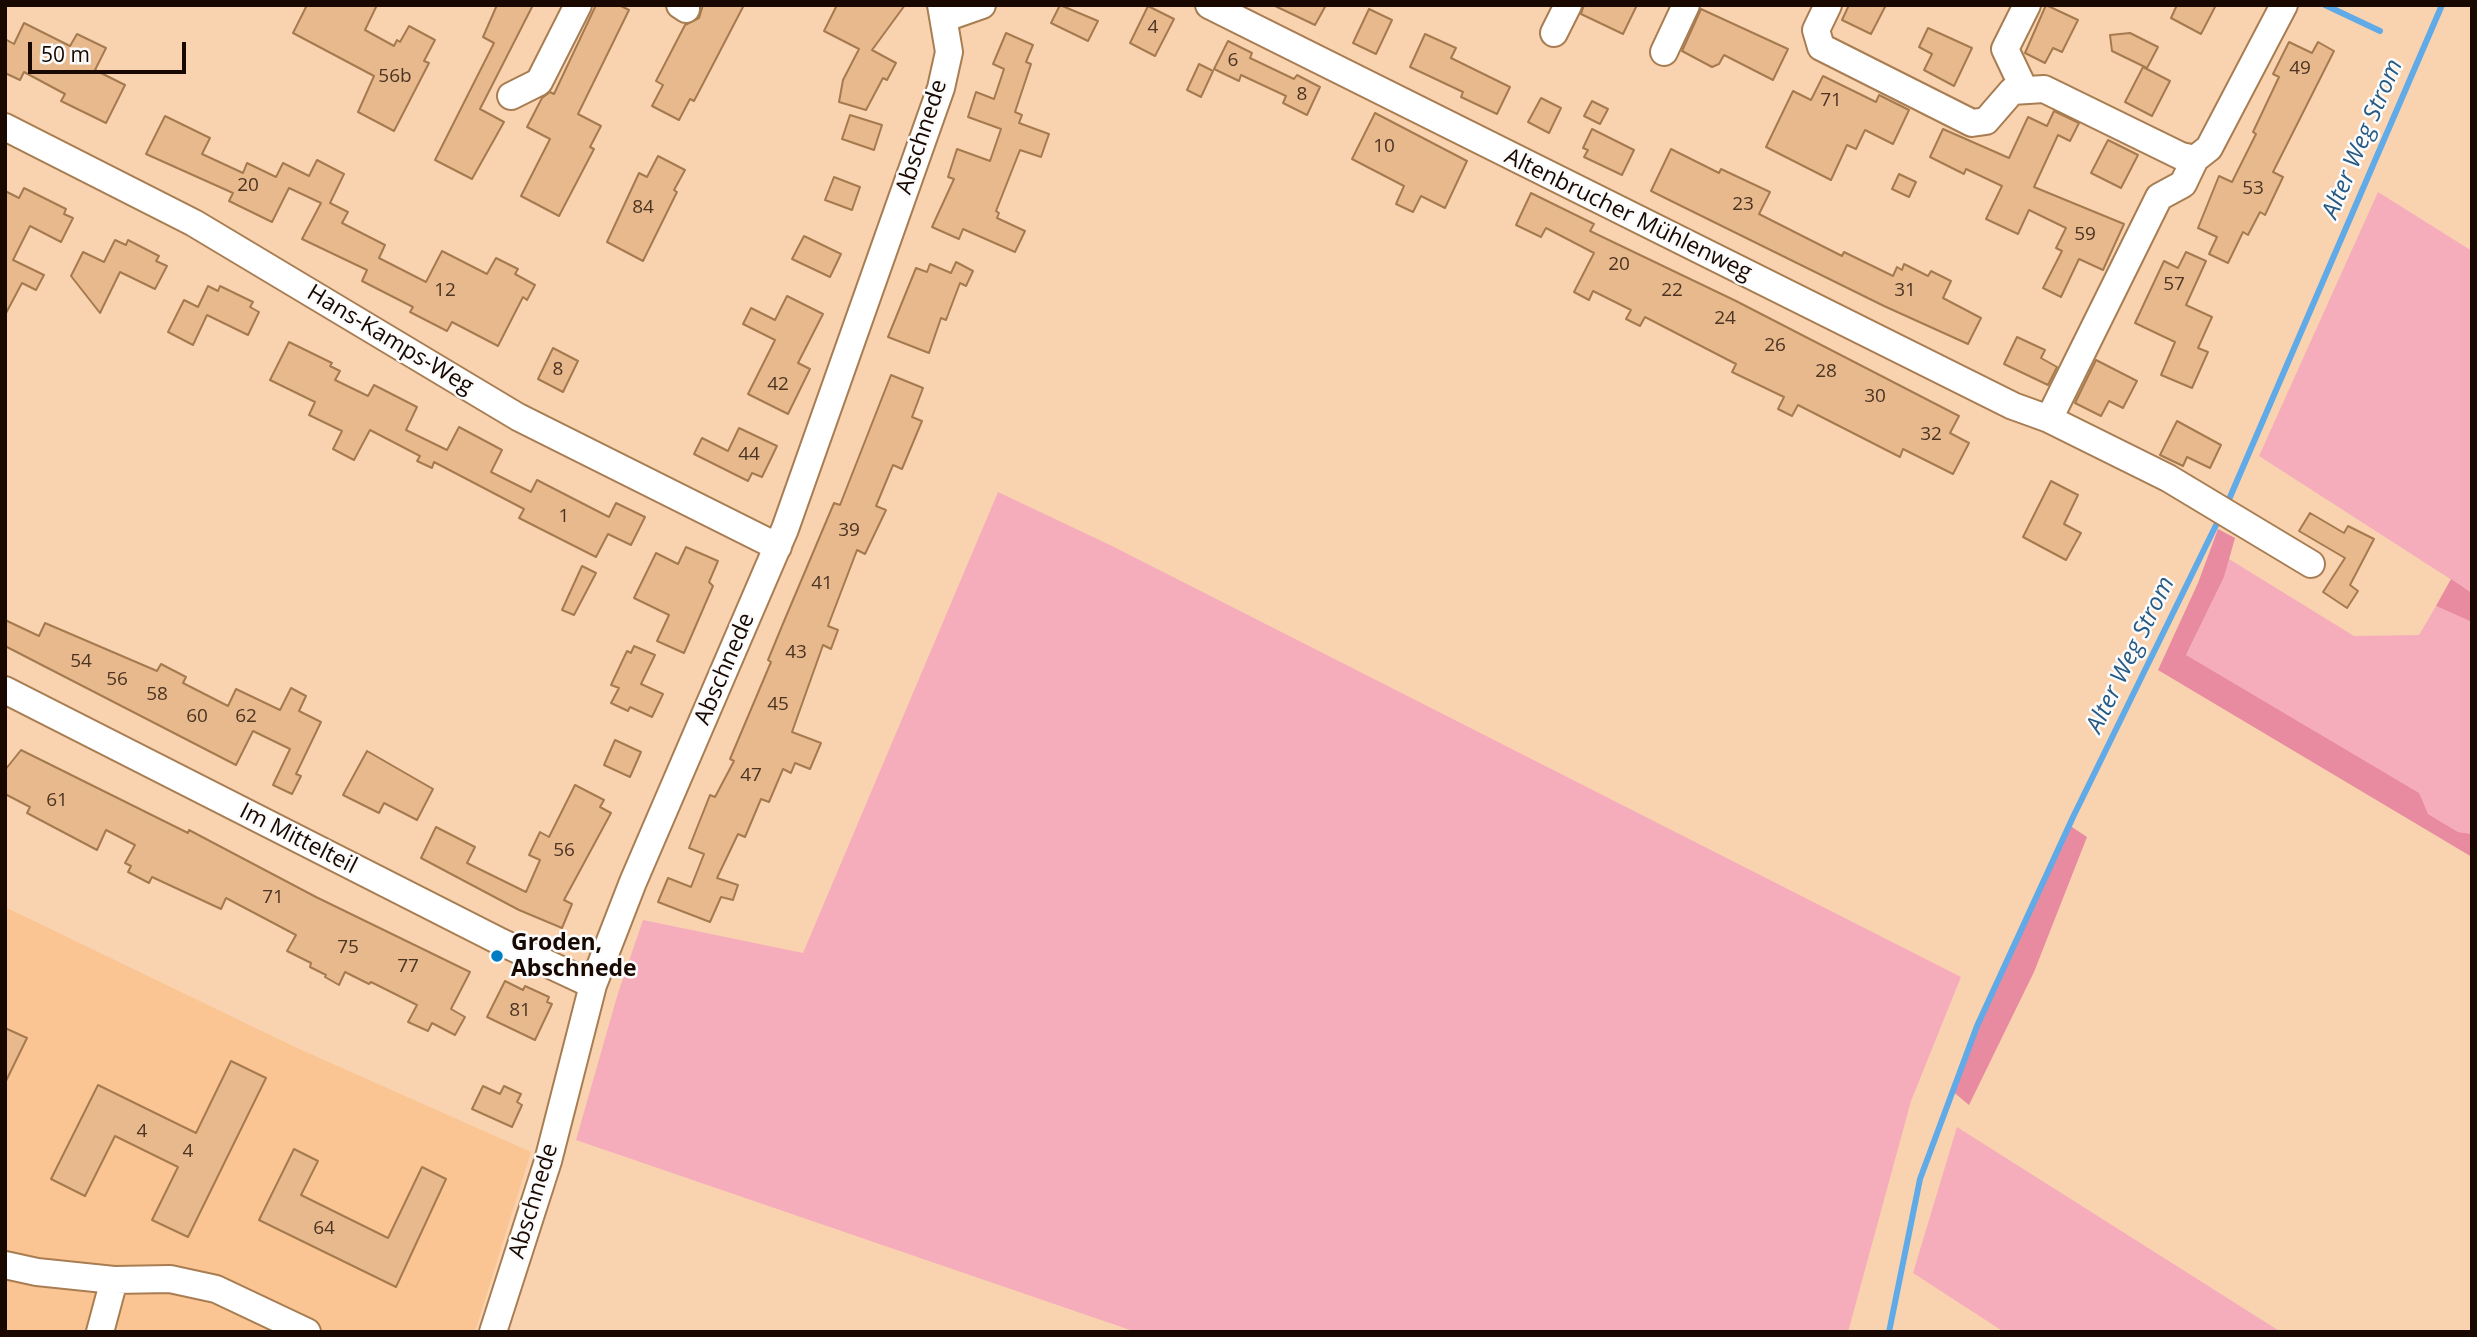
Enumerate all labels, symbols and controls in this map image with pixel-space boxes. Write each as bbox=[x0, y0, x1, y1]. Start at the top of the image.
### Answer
house number: 4 bbox=[1148, 17, 1158, 39]
scale bar bbox=[32, 28, 189, 72]
text: 50 m bbox=[41, 40, 90, 68]
house number: 6 bbox=[1228, 50, 1238, 72]
water label: Alter Weg Strom bbox=[2317, 55, 2409, 223]
house number: 49 bbox=[2289, 58, 2311, 80]
house number: 56b bbox=[378, 66, 412, 88]
street label: Abschnede bbox=[891, 76, 953, 198]
house number: 8 bbox=[1297, 84, 1307, 106]
house number: 71 bbox=[1820, 90, 1842, 112]
house number: 10 bbox=[1373, 136, 1395, 158]
street label: Altenbrucher Mühlenweg bbox=[1500, 143, 1756, 287]
house number: 20 bbox=[237, 175, 259, 197]
house number: 53 bbox=[2242, 178, 2264, 200]
house number: 23 bbox=[1732, 194, 1754, 216]
house number: 84 bbox=[632, 197, 654, 219]
house number: 59 bbox=[2074, 224, 2096, 246]
house number: 20 bbox=[1608, 254, 1630, 276]
house number: 57 bbox=[2163, 274, 2185, 296]
street label: Hans-Kamps-Weg bbox=[302, 279, 478, 401]
house number: 12 bbox=[434, 280, 456, 302]
house number: 22 bbox=[1661, 280, 1683, 302]
house number: 31 bbox=[1894, 280, 1916, 302]
house number: 24 bbox=[1714, 308, 1736, 330]
house number: 26 bbox=[1764, 335, 1786, 357]
house number: 8 bbox=[553, 359, 563, 381]
house number: 28 bbox=[1815, 361, 1837, 383]
house number: 42 bbox=[767, 374, 789, 396]
house number: 30 bbox=[1864, 386, 1886, 408]
house number: 32 bbox=[1920, 424, 1942, 446]
house number: 44 bbox=[738, 444, 760, 466]
house number: 1 bbox=[559, 506, 569, 528]
house number: 39 bbox=[838, 520, 860, 542]
water label: Alter Weg Strom bbox=[2081, 572, 2181, 738]
house number: 41 bbox=[811, 573, 833, 595]
street label: Abschnede bbox=[689, 609, 761, 729]
house number: 43 bbox=[785, 642, 807, 664]
house number: 54 bbox=[70, 651, 92, 673]
house number: 56 bbox=[106, 669, 128, 691]
house number: 58 bbox=[146, 684, 168, 706]
house number: 45 bbox=[767, 694, 789, 716]
house number: 60 bbox=[186, 706, 208, 728]
house number: 62 bbox=[235, 706, 257, 728]
house number: 47 bbox=[740, 765, 762, 787]
house number: 61 bbox=[46, 790, 68, 812]
street label: Im Mittelteil bbox=[235, 798, 361, 880]
house number: 56 bbox=[553, 840, 575, 862]
house number: 71 bbox=[262, 887, 284, 909]
place label: Groden, Abschnede bbox=[511, 929, 637, 983]
house number: 75 bbox=[337, 937, 359, 959]
marker: Groden, Abschnede bbox=[489, 948, 505, 964]
house number: 77 bbox=[397, 956, 419, 978]
house number: 81 bbox=[509, 1000, 531, 1022]
house number: 4 bbox=[137, 1121, 147, 1143]
street label: Abschnede bbox=[503, 1140, 565, 1262]
house number: 4 bbox=[183, 1141, 193, 1163]
house number: 64 bbox=[313, 1218, 335, 1240]

